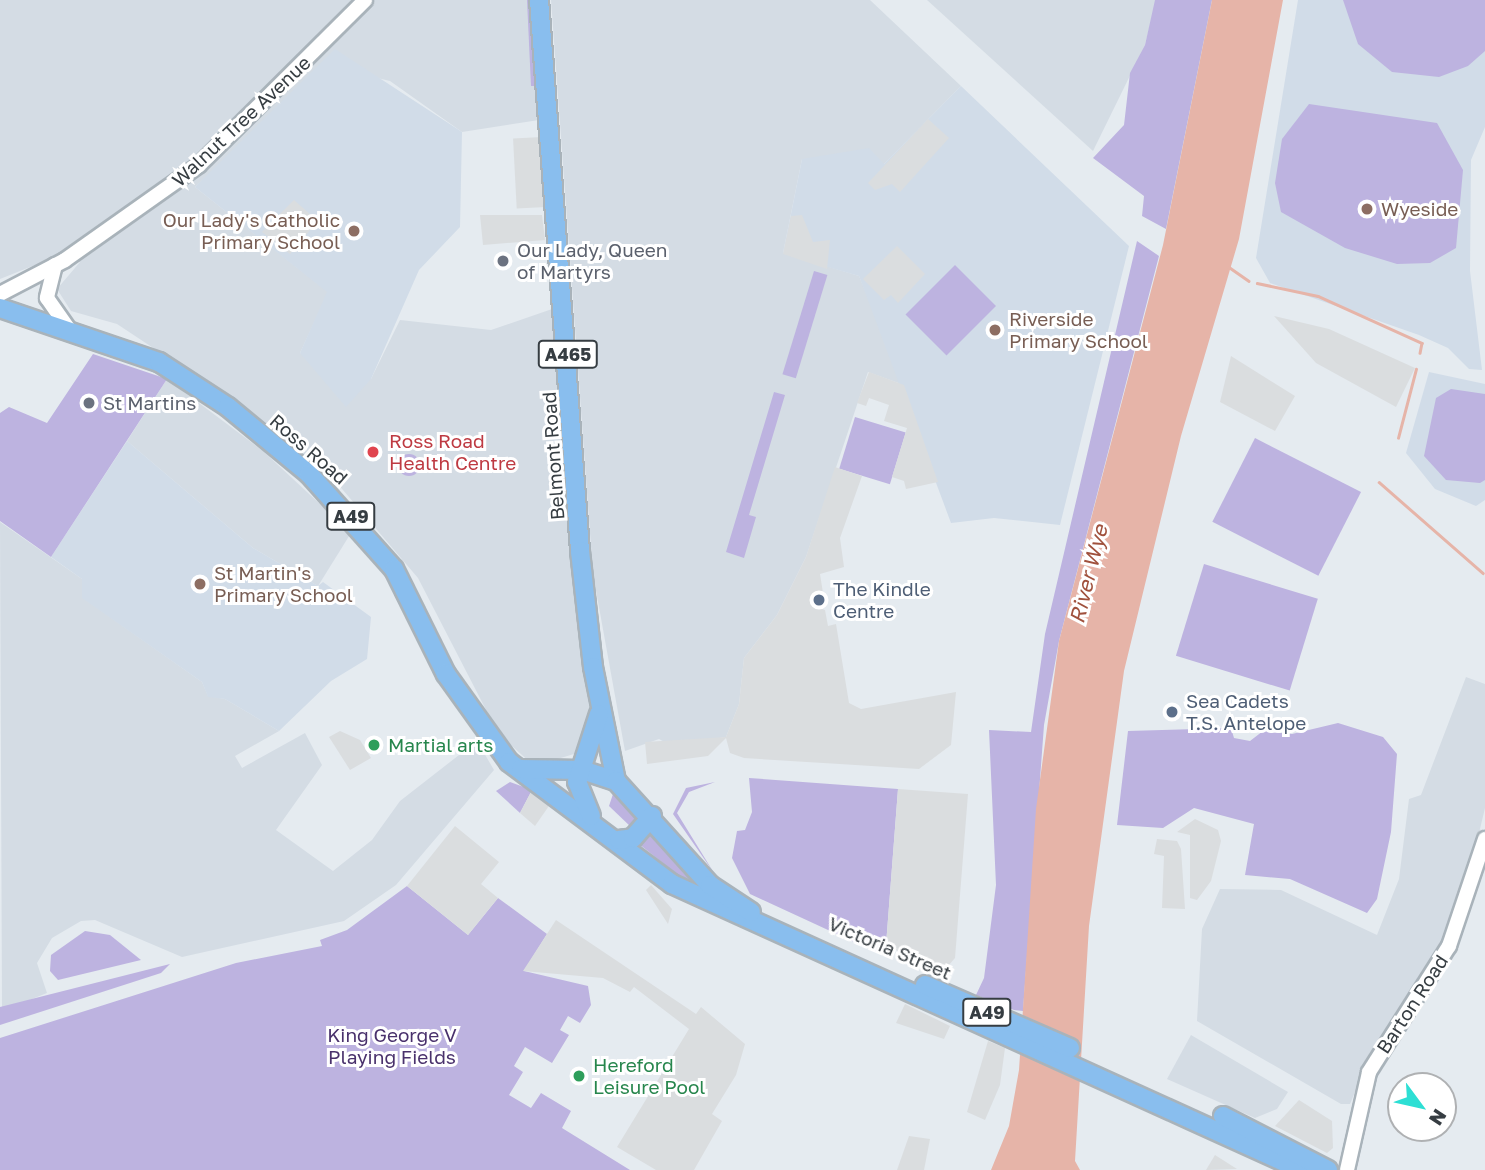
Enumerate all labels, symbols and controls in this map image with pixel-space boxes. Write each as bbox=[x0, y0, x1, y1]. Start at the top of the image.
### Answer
street label: Walnut Tree Avenue bbox=[167, 51, 315, 191]
place label: Wyeside bbox=[1381, 198, 1458, 220]
marker: Wyeside bbox=[1359, 201, 1375, 217]
place label: Our Lady's Catholic Primary School bbox=[163, 209, 340, 253]
marker: Our Lady's Catholic Primary School bbox=[346, 223, 362, 239]
place label: Our Lady, Queen of Martyrs bbox=[517, 239, 667, 283]
marker: Our Lady, Queen of Martyrs bbox=[495, 253, 511, 269]
place label: Riverside Primary School bbox=[1009, 308, 1148, 352]
marker: Riverside Primary School bbox=[987, 322, 1003, 338]
road number: A465 bbox=[536, 340, 600, 368]
street label: Belmont Road bbox=[537, 391, 569, 521]
place label: St Martins bbox=[103, 392, 196, 414]
marker: St Martins bbox=[81, 395, 97, 411]
street label: Ross Road bbox=[265, 409, 353, 489]
place label: Ross Road Health Centre bbox=[389, 430, 516, 474]
marker: Ross Road Health Centre bbox=[363, 442, 383, 462]
road number: A49 bbox=[325, 502, 377, 530]
water label: River Wye bbox=[1064, 522, 1112, 626]
place label: St Martin's Primary School bbox=[214, 562, 353, 606]
marker: St Martin's Primary School bbox=[192, 576, 208, 592]
place label: The Kindle Centre bbox=[833, 578, 931, 622]
marker: The Kindle Centre bbox=[811, 592, 827, 608]
place label: Sea Cadets T.S. Antelope bbox=[1186, 690, 1306, 734]
marker: Sea Cadets T.S. Antelope bbox=[1164, 704, 1180, 720]
place label: Martial arts bbox=[388, 734, 493, 756]
marker: Martial arts bbox=[366, 737, 382, 753]
street label: Victoria Street bbox=[825, 912, 955, 984]
street label: Barton Road bbox=[1372, 950, 1452, 1058]
road number: A49 bbox=[961, 998, 1013, 1027]
park label: King George V Playing Fields bbox=[327, 1024, 457, 1068]
place label: Hereford Leisure Pool bbox=[593, 1054, 705, 1098]
marker: Hereford Leisure Pool bbox=[571, 1068, 587, 1084]
north arrow bbox=[1387, 1072, 1457, 1142]
text: N bbox=[1425, 1105, 1452, 1130]

